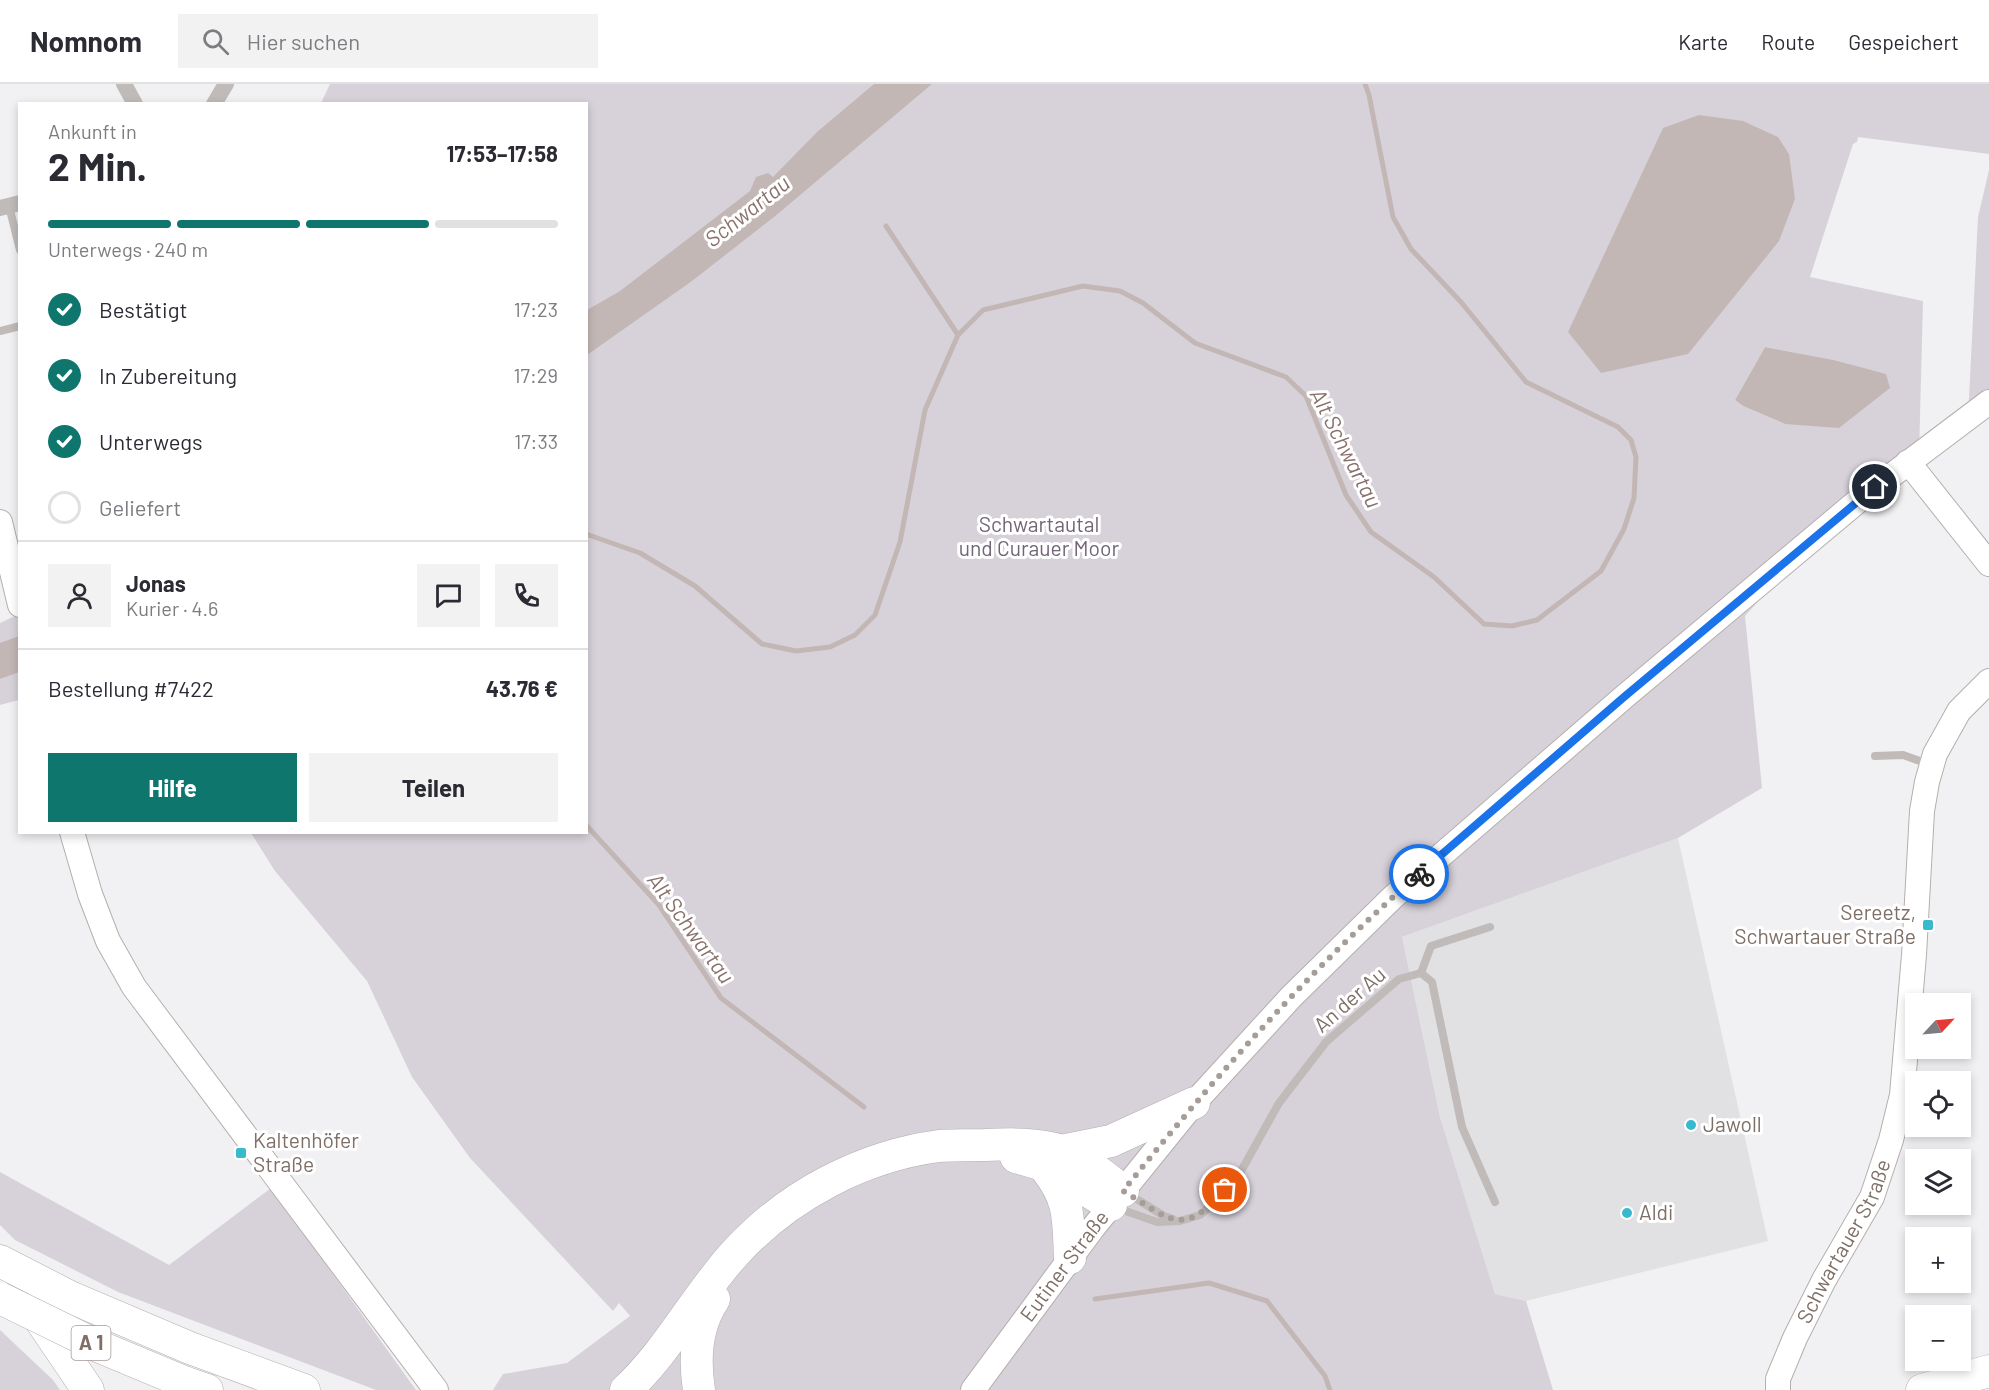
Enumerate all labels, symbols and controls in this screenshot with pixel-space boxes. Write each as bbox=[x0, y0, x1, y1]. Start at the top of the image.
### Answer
search box bbox=[178, 14, 598, 68]
text: Nomnom bbox=[30, 24, 142, 58]
icon: search bbox=[199, 25, 232, 58]
text: Hier suchen bbox=[247, 28, 360, 54]
text: Karte bbox=[1678, 29, 1728, 54]
text: Route bbox=[1761, 29, 1815, 54]
text: Gespeichert bbox=[1848, 29, 1959, 54]
text: Ankunft in bbox=[48, 119, 137, 143]
text: 17:53–17:58 bbox=[447, 140, 558, 166]
text: 2 Min. bbox=[48, 142, 147, 189]
water label: Schwartau bbox=[699, 169, 794, 251]
text: Unterwegs · 240 m bbox=[48, 237, 208, 261]
icon: check bbox=[48, 293, 81, 326]
text: Bestätigt bbox=[99, 296, 188, 322]
text: 17:23 bbox=[514, 297, 558, 321]
icon: check bbox=[48, 359, 81, 392]
text: In Zubereitung bbox=[99, 362, 237, 388]
text: 17:29 bbox=[514, 363, 558, 387]
water label: Alt Schwartau bbox=[1306, 384, 1388, 511]
icon: check bbox=[48, 425, 81, 458]
text: Unterwegs bbox=[99, 428, 203, 454]
text: 17:33 bbox=[514, 429, 558, 453]
pin bbox=[1849, 461, 1900, 512]
icon: home bbox=[1858, 470, 1891, 503]
text: Geliefert bbox=[99, 494, 181, 520]
park label: Schwartautal und Curauer Moor bbox=[959, 511, 1119, 560]
button: person bbox=[48, 564, 111, 627]
button: chat bbox=[417, 564, 480, 627]
button: phone bbox=[495, 564, 558, 627]
text: Jonas bbox=[126, 570, 186, 596]
text: Kurier · 4.6 bbox=[126, 596, 218, 620]
text: Bestellung #7422 bbox=[48, 675, 214, 701]
text: 43.76 € bbox=[486, 675, 558, 701]
button: Hilfe bbox=[48, 753, 297, 822]
button: Teilen bbox=[309, 753, 558, 822]
courier bbox=[1389, 844, 1449, 904]
icon: bike bbox=[1403, 858, 1436, 891]
water label: Alt Schwartau bbox=[643, 867, 741, 988]
place label: Sereetz, Schwartauer Straße bbox=[1734, 899, 1916, 948]
marker: Sereetz, Schwartauer Straße bbox=[1921, 918, 1935, 932]
street label: An der Au bbox=[1308, 961, 1390, 1037]
north arrow bbox=[1905, 993, 1971, 1059]
map controls bbox=[1905, 993, 1971, 1371]
button: locate bbox=[1905, 1071, 1971, 1137]
place label: Jawoll bbox=[1703, 1111, 1762, 1136]
marker: Jawoll bbox=[1684, 1118, 1698, 1132]
place label: Kaltenhöfer Straße bbox=[253, 1127, 359, 1176]
marker: Kaltenhöfer Straße bbox=[234, 1146, 248, 1160]
button: layers bbox=[1905, 1149, 1971, 1215]
street label: Schwartauer Straße bbox=[1790, 1156, 1895, 1327]
pin bbox=[1199, 1164, 1250, 1215]
icon: bag bbox=[1208, 1173, 1241, 1206]
place label: Aldi bbox=[1639, 1199, 1673, 1224]
street label: Eutiner Straße bbox=[1014, 1205, 1113, 1326]
marker: Aldi bbox=[1620, 1206, 1634, 1220]
button: + bbox=[1905, 1227, 1971, 1293]
button: − bbox=[1905, 1305, 1971, 1371]
road number: A 1 bbox=[72, 1326, 110, 1360]

